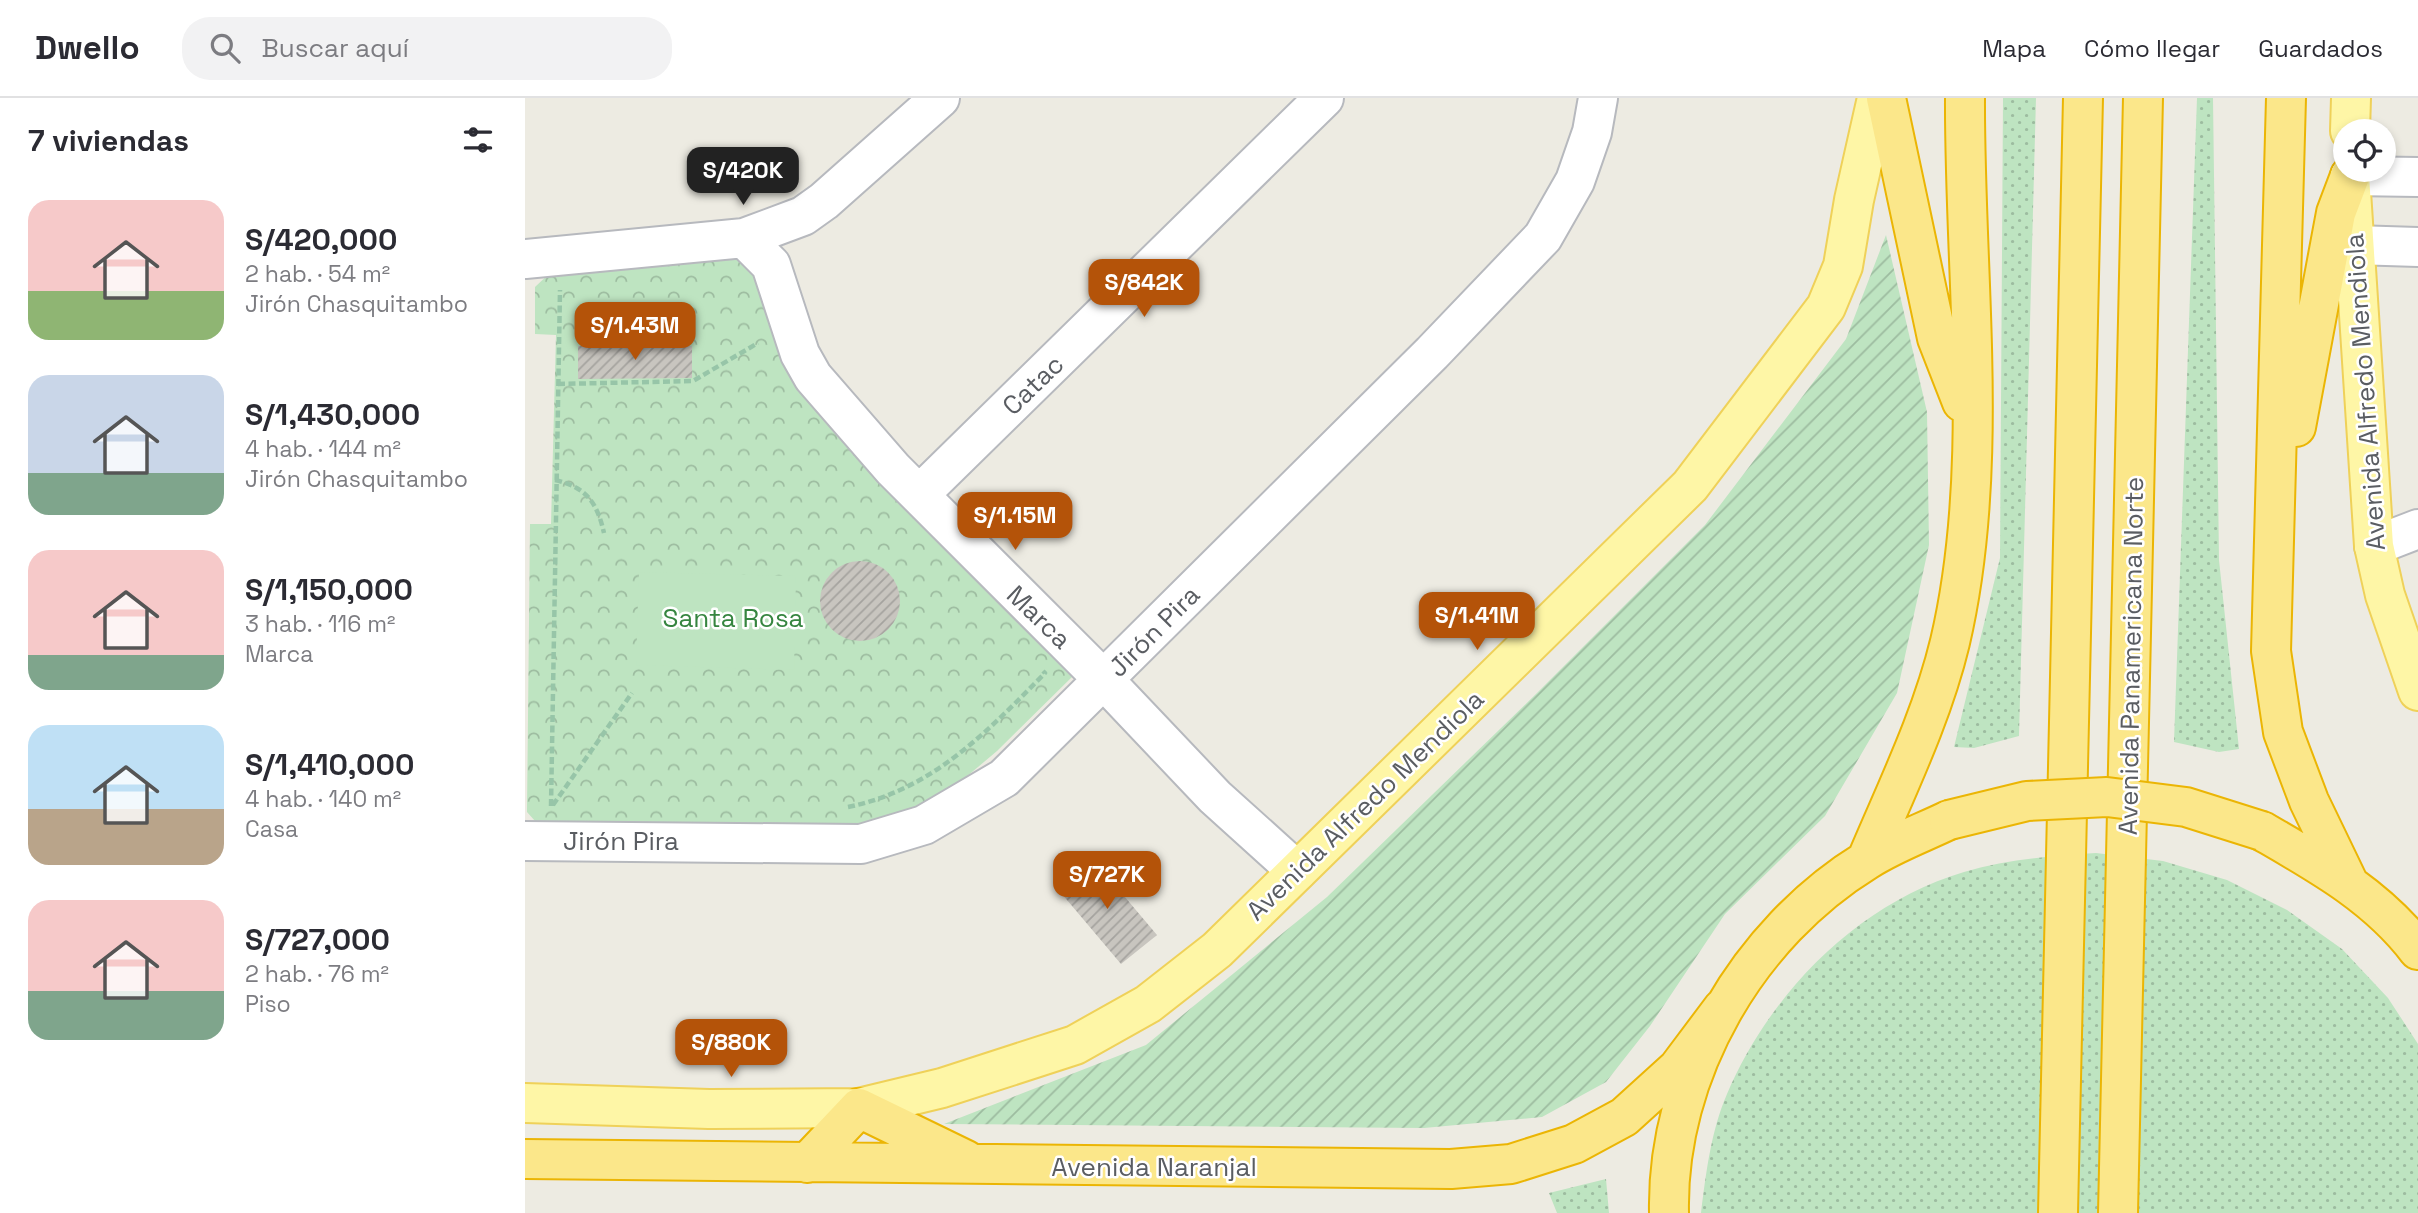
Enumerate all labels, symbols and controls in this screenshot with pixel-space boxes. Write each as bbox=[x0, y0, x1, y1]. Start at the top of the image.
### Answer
search box bbox=[182, 17, 672, 80]
text: Dwello bbox=[35, 27, 140, 69]
icon: search bbox=[206, 29, 244, 67]
text: Buscar aquí bbox=[262, 31, 409, 65]
text: Mapa bbox=[1982, 33, 2046, 64]
text: Cómo llegar bbox=[2084, 33, 2220, 64]
text: Guardados bbox=[2258, 33, 2383, 64]
map controls bbox=[2333, 119, 2396, 182]
button: locate bbox=[2333, 119, 2396, 182]
text: 7 viviendas bbox=[28, 121, 189, 160]
icon: filters bbox=[459, 121, 497, 159]
pin: S/420K bbox=[686, 148, 800, 207]
text: S/420K bbox=[703, 155, 783, 185]
text: S/420,000 bbox=[245, 220, 397, 259]
icon: home bbox=[84, 228, 168, 312]
street label: Avenida Alfredo Mendiola bbox=[2337, 232, 2393, 552]
text: 2 hab. · 54 m² bbox=[245, 259, 390, 289]
pin: S/842K bbox=[1087, 260, 1201, 319]
text: S/842K bbox=[1104, 267, 1184, 297]
text: Jirón Chasquitambo bbox=[245, 289, 468, 319]
pin: S/1.43M bbox=[570, 302, 700, 362]
text: S/1.43M bbox=[591, 310, 679, 340]
street label: Catac bbox=[995, 347, 1071, 423]
text: S/1,430,000 bbox=[245, 395, 420, 434]
icon: home bbox=[84, 403, 168, 487]
text: 4 hab. · 144 m² bbox=[245, 434, 401, 464]
text: Jirón Chasquitambo bbox=[245, 464, 468, 494]
street label: Avenida Panamericana Norte bbox=[2111, 476, 2151, 836]
pin: S/1.15M bbox=[950, 492, 1080, 552]
text: S/1.15M bbox=[973, 500, 1057, 530]
text: S/1,150,000 bbox=[245, 570, 413, 609]
icon: home bbox=[84, 578, 168, 662]
street label: Marca bbox=[999, 578, 1079, 656]
street label: Jirón Pira bbox=[1101, 578, 1207, 684]
pin: S/1.41M bbox=[1412, 592, 1542, 652]
text: S/1.41M bbox=[1435, 600, 1519, 630]
park label: Santa Rosa bbox=[662, 601, 804, 635]
text: 3 hab. · 116 m² bbox=[245, 609, 395, 639]
text: Marca bbox=[245, 639, 313, 669]
street label: Avenida Alfredo Mendiola bbox=[1239, 682, 1491, 928]
text: S/1,410,000 bbox=[245, 745, 414, 784]
icon: home bbox=[84, 753, 168, 837]
text: 4 hab. · 140 m² bbox=[245, 784, 401, 814]
text: Casa bbox=[245, 814, 298, 844]
street label: Jirón Pira bbox=[563, 824, 679, 858]
pin: S/727K bbox=[1050, 852, 1164, 911]
text: S/727K bbox=[1069, 859, 1145, 889]
text: S/727,000 bbox=[245, 920, 390, 959]
icon: home bbox=[84, 928, 168, 1012]
text: 2 hab. · 76 m² bbox=[245, 959, 389, 989]
text: Piso bbox=[245, 989, 291, 1019]
pin: S/880K bbox=[674, 1020, 788, 1079]
text: S/880K bbox=[691, 1027, 771, 1057]
street label: Avenida Naranjal bbox=[1051, 1150, 1257, 1184]

